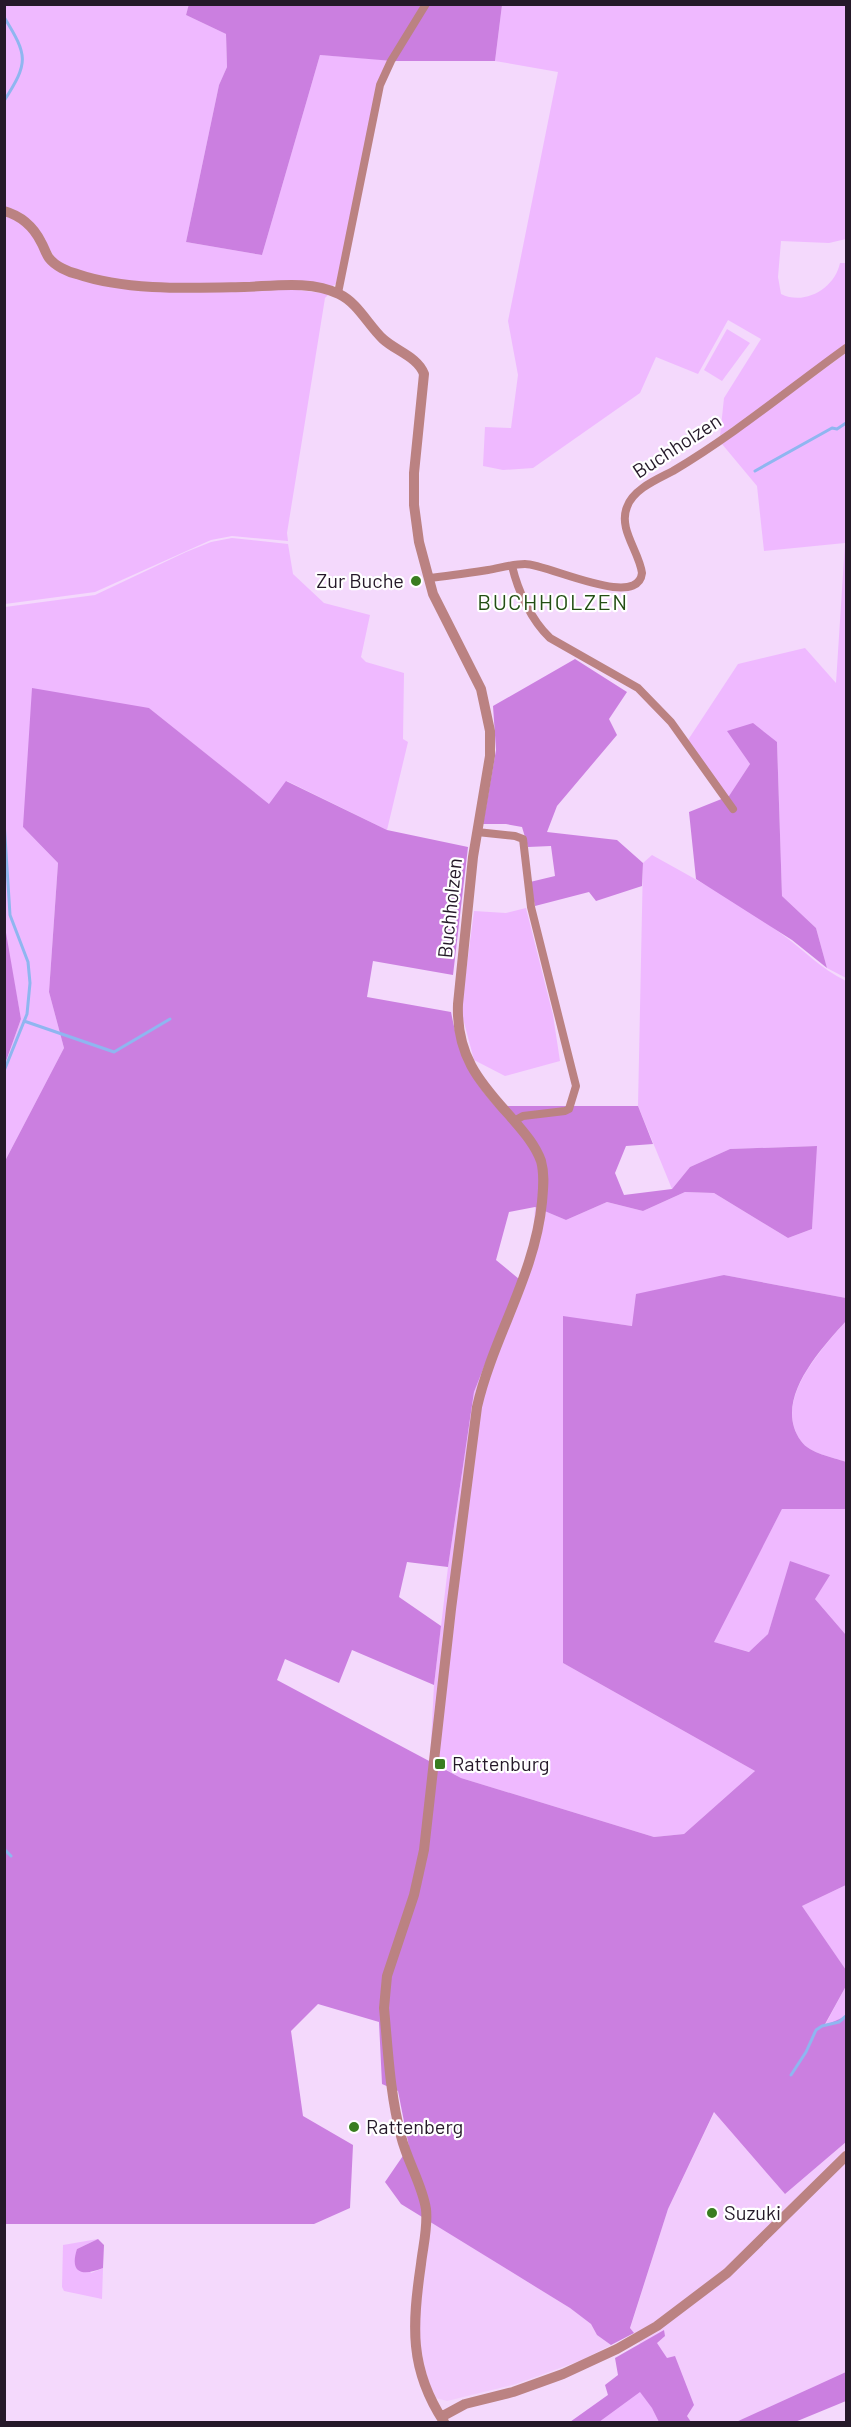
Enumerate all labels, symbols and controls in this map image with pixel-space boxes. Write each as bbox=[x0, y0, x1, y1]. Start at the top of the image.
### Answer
street label: Buchholzen bbox=[628, 408, 725, 483]
place label: Zur Buche bbox=[316, 568, 404, 592]
marker: Zur Buche bbox=[409, 574, 423, 588]
district label: BUCHHOLZEN bbox=[477, 588, 629, 614]
street label: Buchholzen bbox=[432, 857, 466, 959]
place label: Rattenburg bbox=[452, 1751, 549, 1775]
marker: Rattenburg bbox=[433, 1757, 447, 1771]
place label: Rattenberg bbox=[366, 2114, 463, 2138]
marker: Rattenberg bbox=[347, 2120, 361, 2134]
place label: Suzuki bbox=[724, 2200, 781, 2224]
marker: Suzuki bbox=[705, 2206, 719, 2220]

